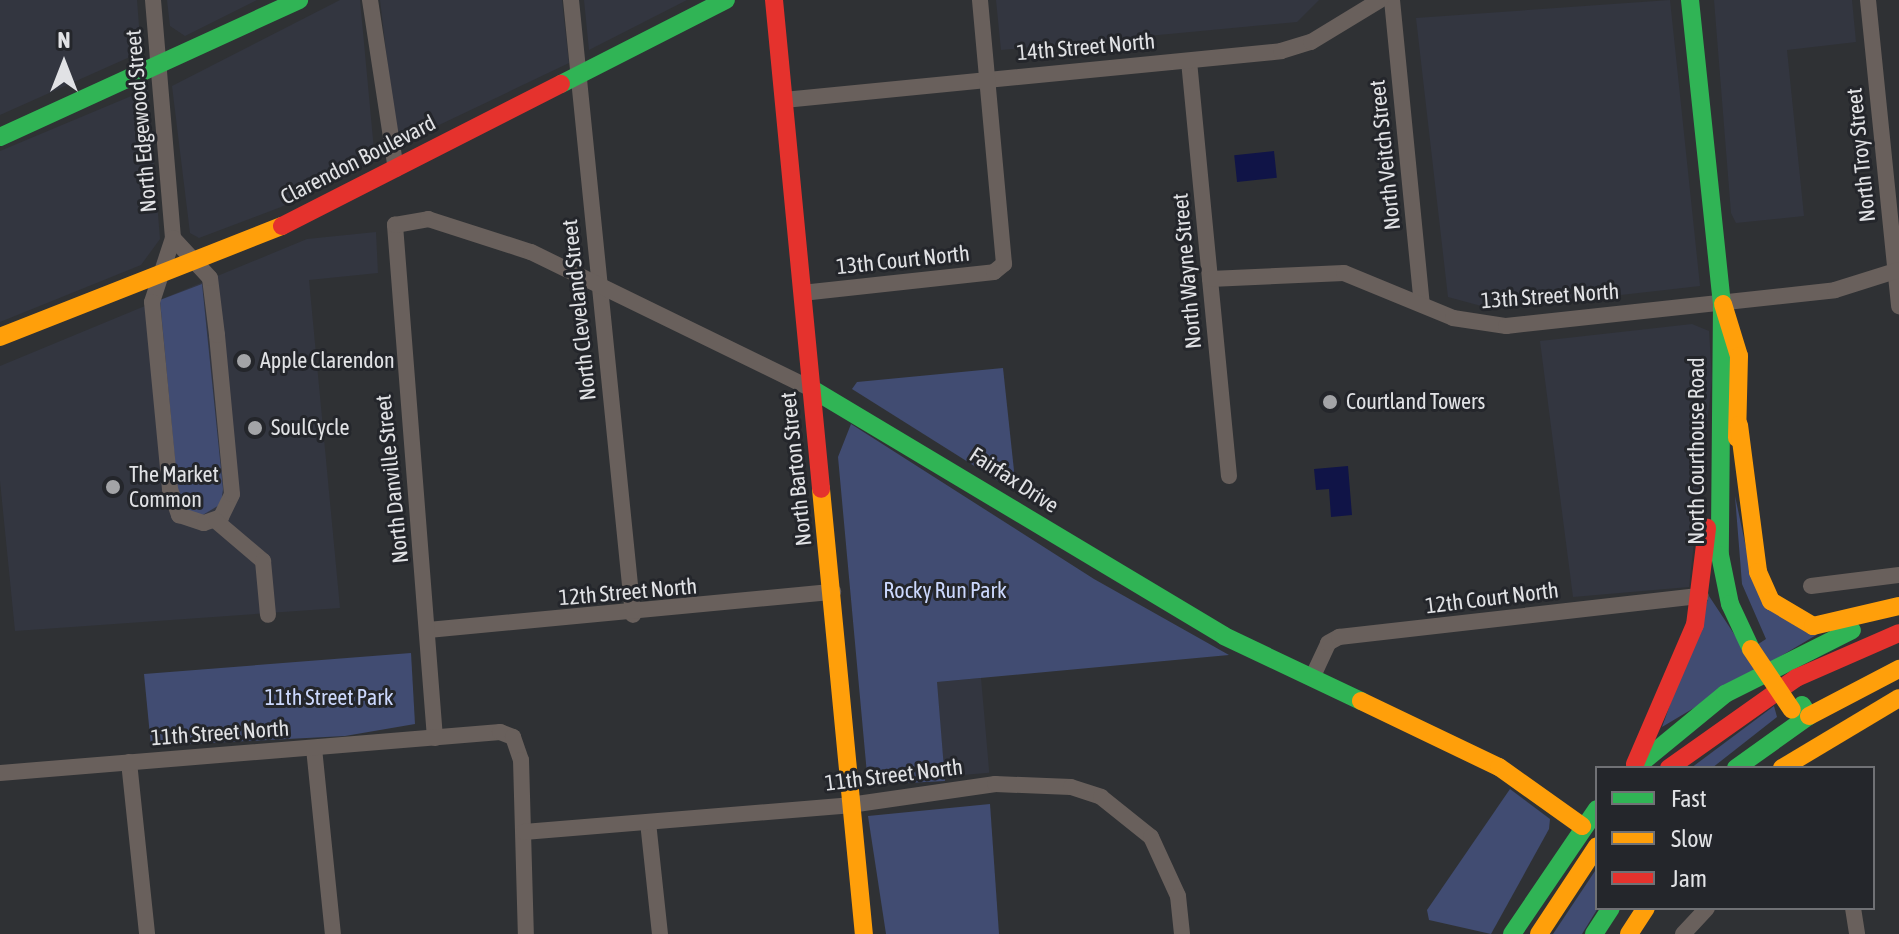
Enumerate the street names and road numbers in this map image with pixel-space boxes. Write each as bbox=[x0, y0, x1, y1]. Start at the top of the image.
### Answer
street label: North Edgewood Street bbox=[120, 28, 162, 214]
street label: 14th Street North bbox=[1016, 28, 1156, 66]
street label: North Veitch Street bbox=[1364, 79, 1406, 231]
street label: North Troy Street bbox=[1841, 87, 1881, 223]
street label: Clarendon Boulevard bbox=[276, 110, 440, 210]
street label: North Wayne Street bbox=[1167, 192, 1207, 350]
street label: North Cleveland Street bbox=[556, 218, 602, 402]
street label: 13th Court North bbox=[835, 240, 971, 280]
street label: 13th Street North bbox=[1480, 278, 1620, 314]
street label: North Courthouse Road bbox=[1684, 357, 1710, 545]
street label: North Barton Street bbox=[775, 391, 817, 547]
street label: North Danville Street bbox=[370, 393, 414, 565]
street label: Fairfax Drive bbox=[965, 441, 1063, 519]
street label: 12th Street North bbox=[558, 573, 698, 611]
street label: 12th Court North bbox=[1424, 577, 1560, 619]
street label: 11th Street North bbox=[150, 715, 290, 751]
street label: 11th Street North bbox=[824, 753, 964, 797]

